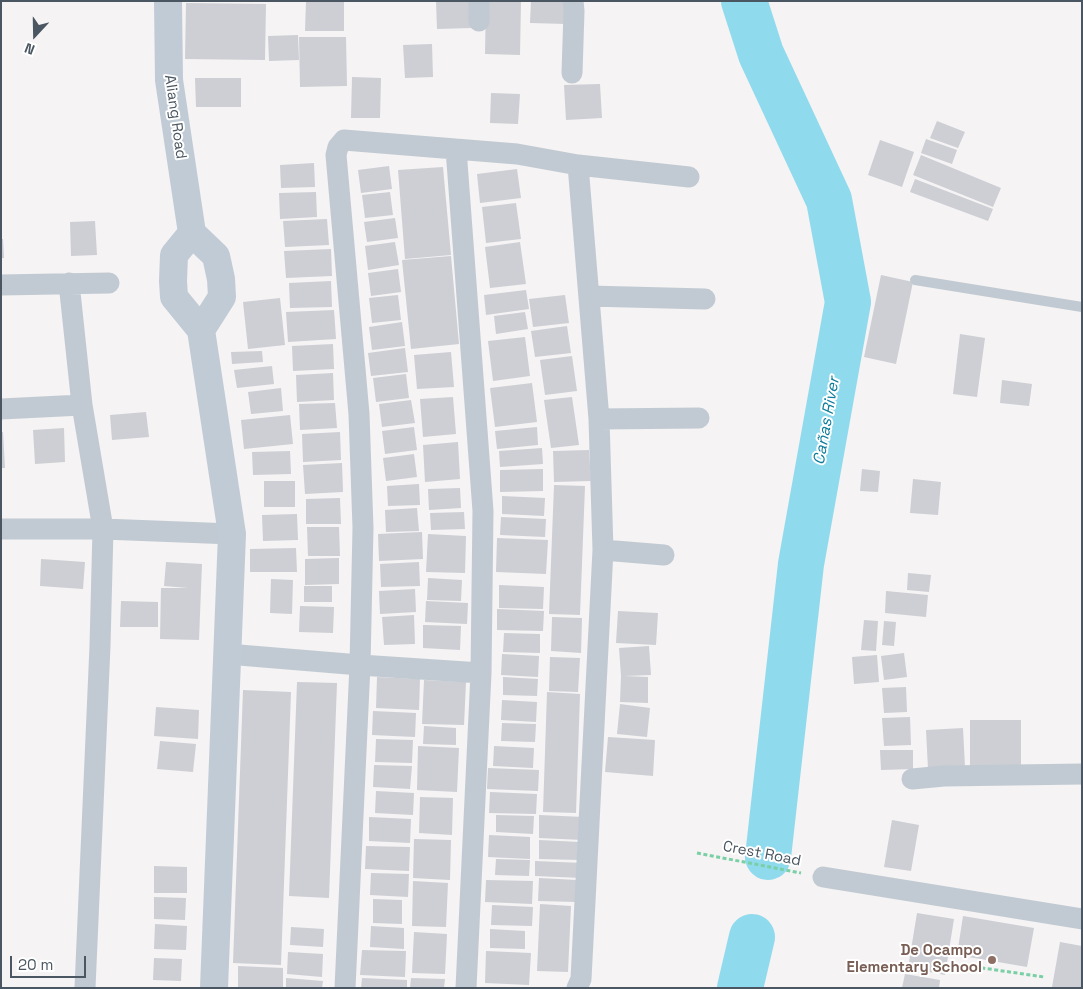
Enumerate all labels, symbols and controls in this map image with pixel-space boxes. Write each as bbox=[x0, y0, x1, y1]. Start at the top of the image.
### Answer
north arrow bbox=[10, 10, 60, 60]
text: N bbox=[22, 39, 37, 59]
street label: Aliang Road bbox=[160, 74, 190, 160]
water label: Cañas River bbox=[810, 376, 844, 466]
street label: Crest Road bbox=[721, 838, 803, 870]
place label: De Ocampo Elementary School bbox=[847, 942, 982, 977]
scale bar bbox=[12, 946, 89, 978]
marker: De Ocampo Elementary School bbox=[986, 954, 998, 966]
text: 20 m bbox=[18, 955, 53, 974]

